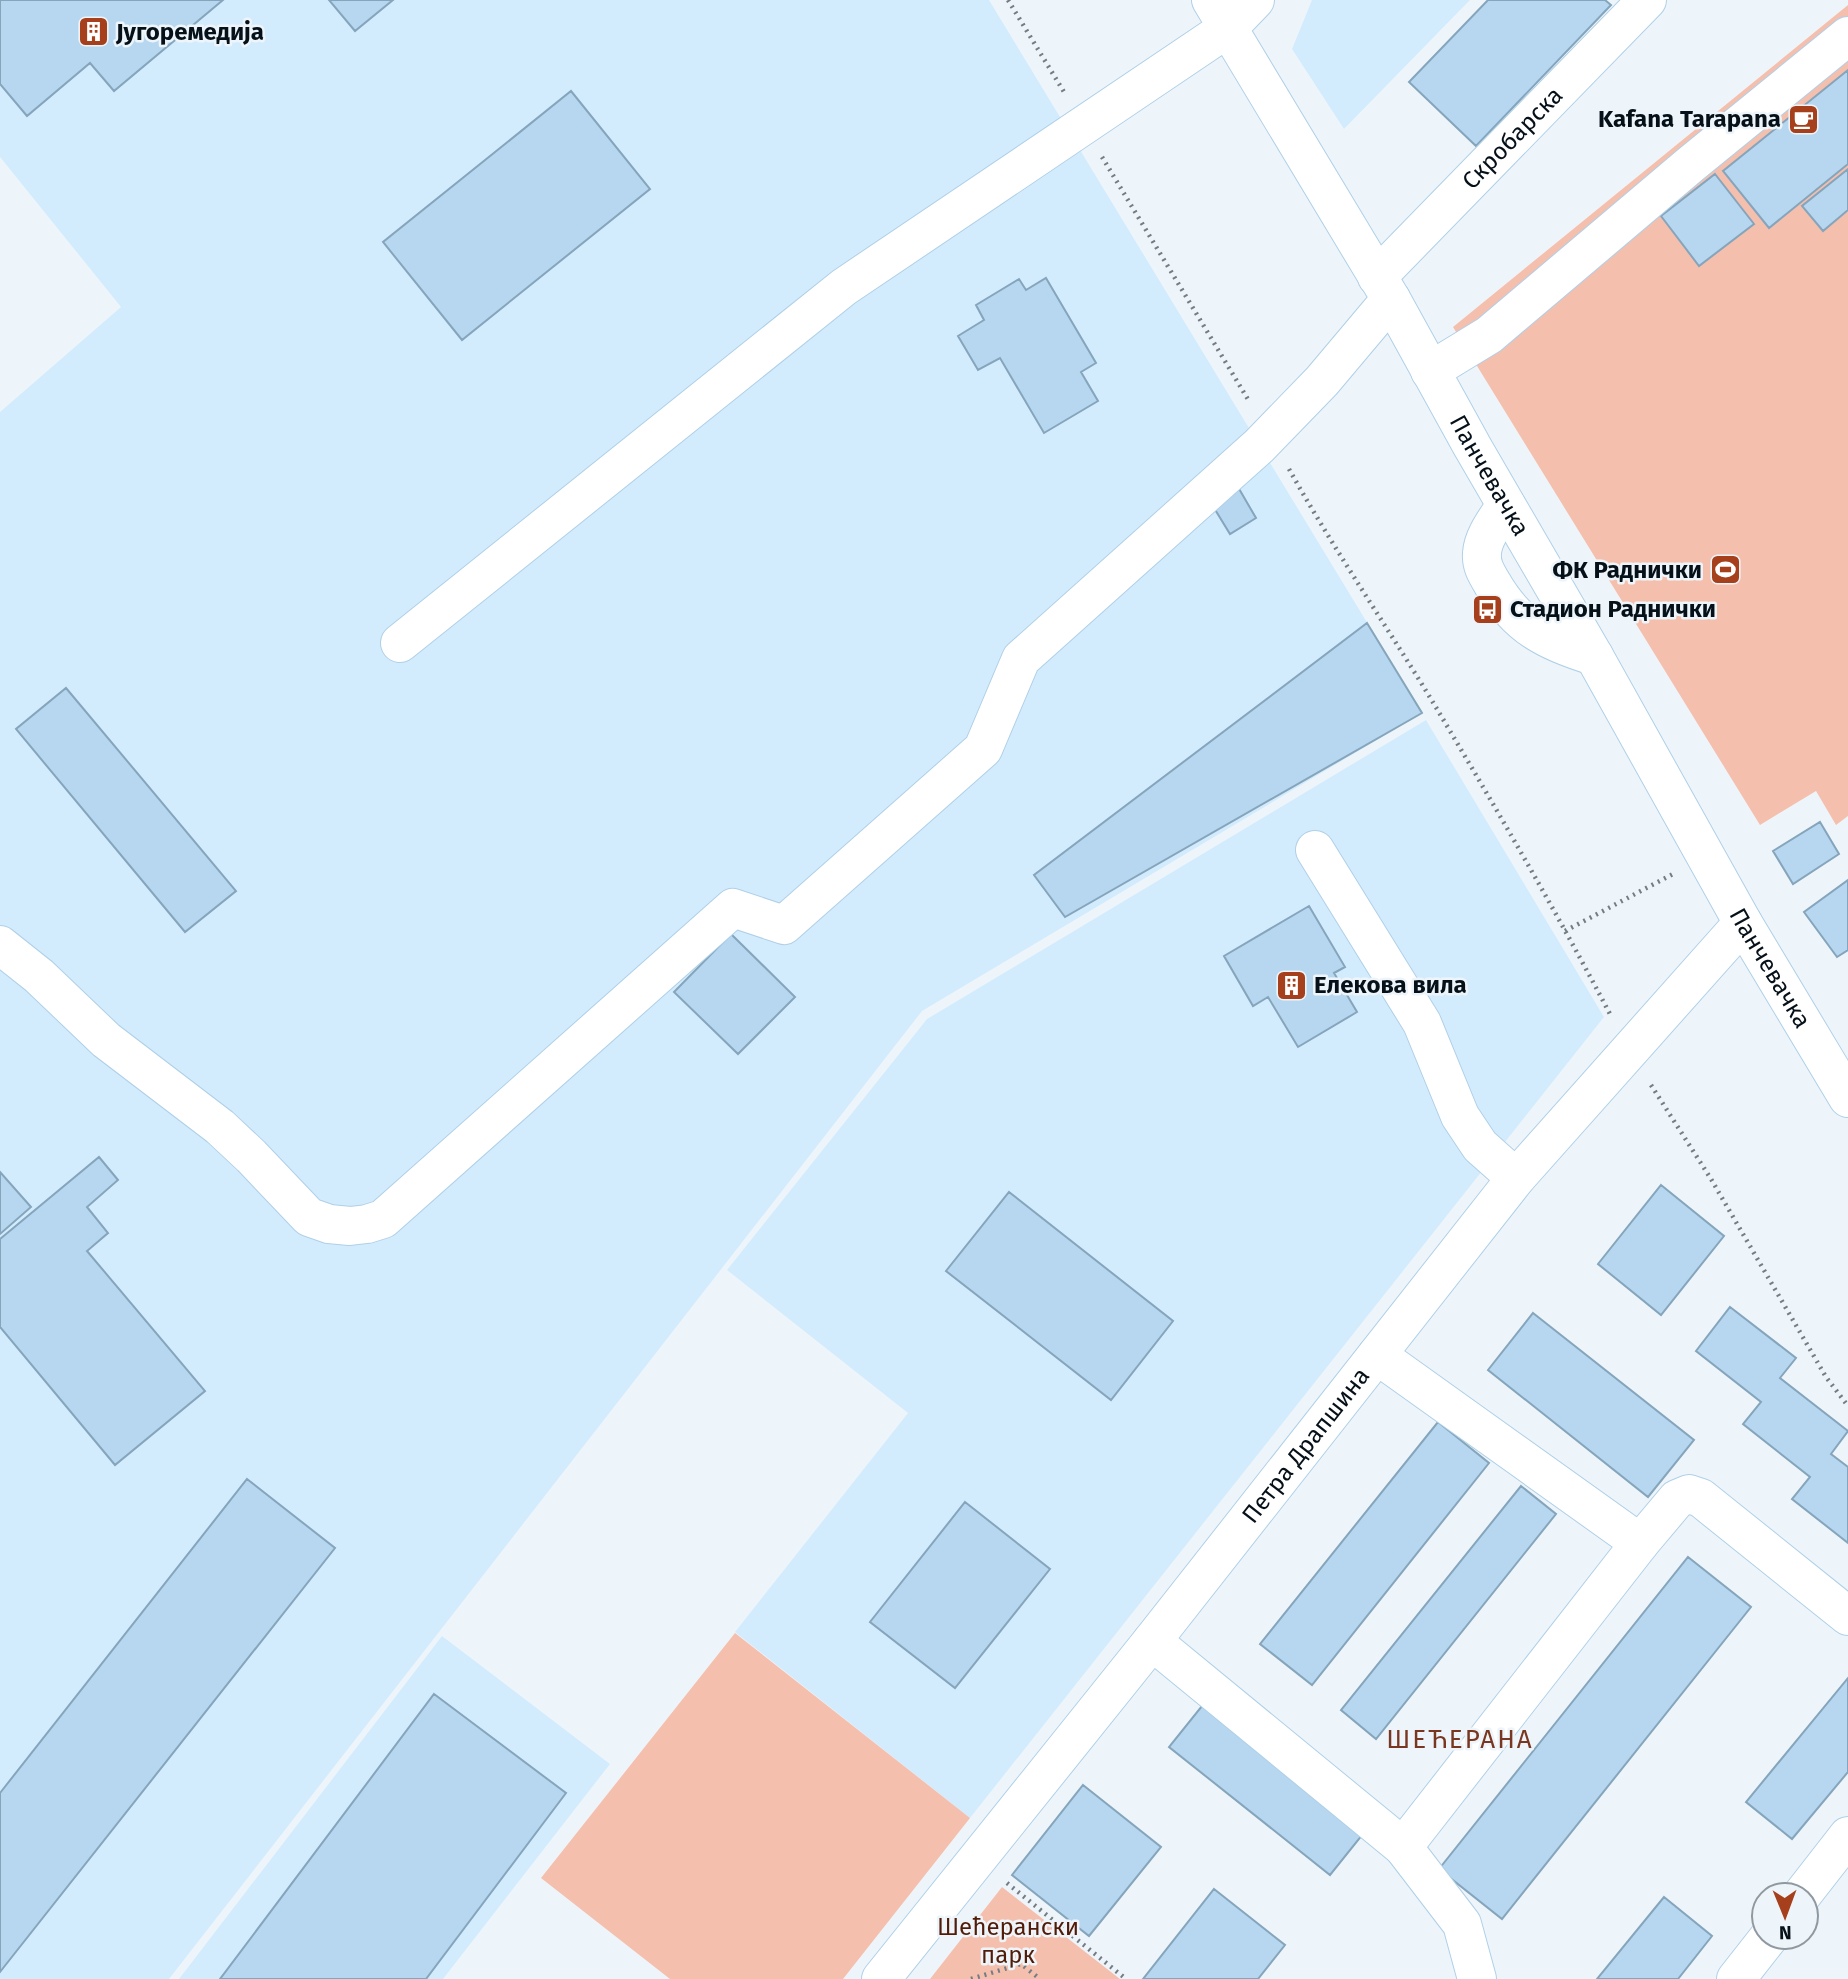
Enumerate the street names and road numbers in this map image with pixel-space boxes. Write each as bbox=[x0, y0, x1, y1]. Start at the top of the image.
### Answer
street label: Скробарска bbox=[1456, 81, 1568, 195]
street label: Панчевачка bbox=[1444, 410, 1535, 541]
street label: Панчевачка bbox=[1724, 903, 1817, 1033]
street label: Петра Драпшина bbox=[1236, 1362, 1375, 1529]

